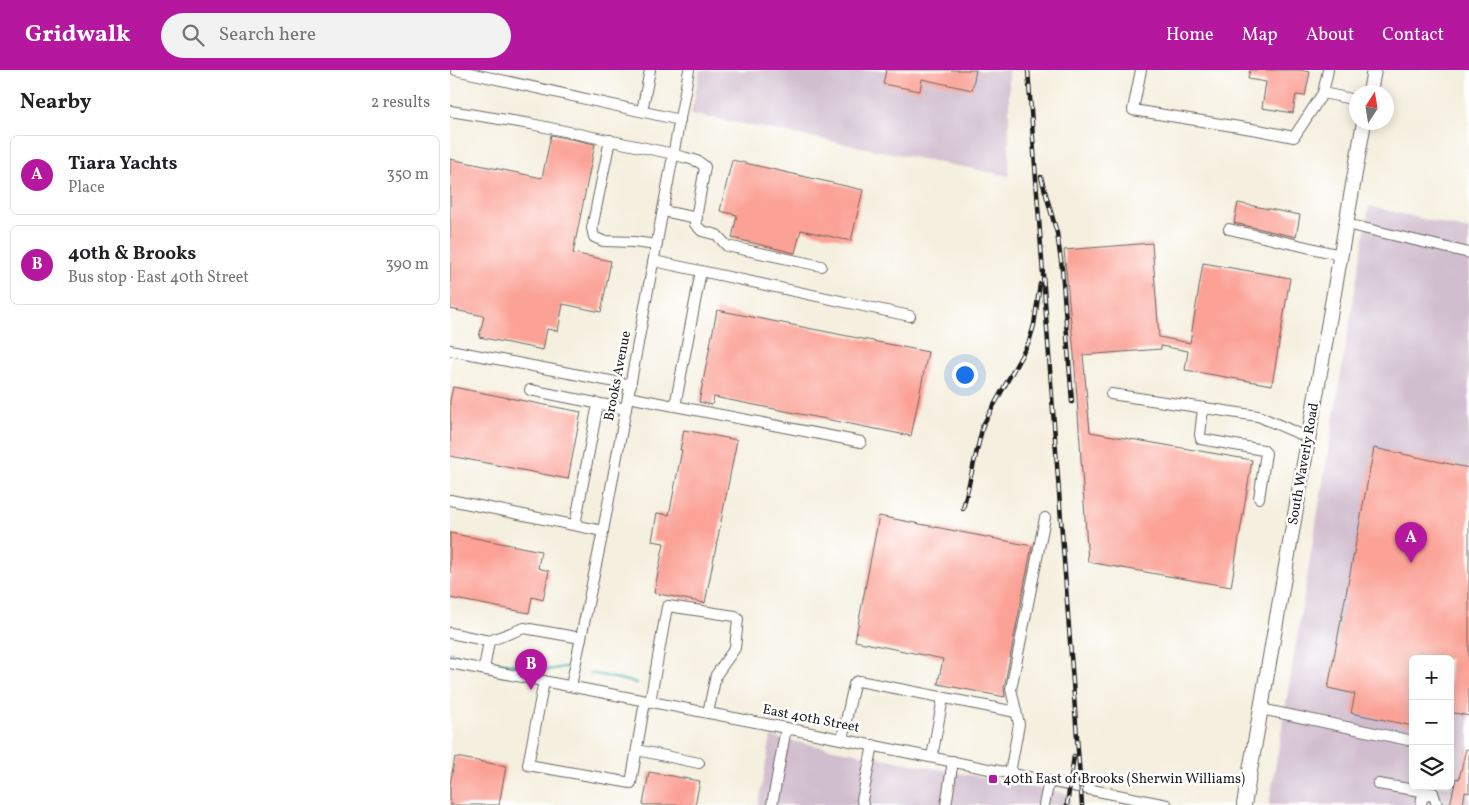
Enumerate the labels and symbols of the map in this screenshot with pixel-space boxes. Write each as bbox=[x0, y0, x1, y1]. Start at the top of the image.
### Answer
north arrow bbox=[1349, 85, 1394, 130]
street label: Brooks Avenue bbox=[600, 329, 636, 423]
your location bbox=[952, 362, 978, 388]
street label: South Waverly Road bbox=[1284, 401, 1324, 527]
pin: A bbox=[1395, 522, 1427, 563]
pin: B bbox=[515, 649, 547, 690]
street label: East 40th Street bbox=[761, 700, 861, 738]
place label: 40th East of Brooks (Sherwin Williams) bbox=[1003, 770, 1245, 789]
marker: 40th East of Brooks (Sherwin Williams) bbox=[987, 773, 999, 785]

